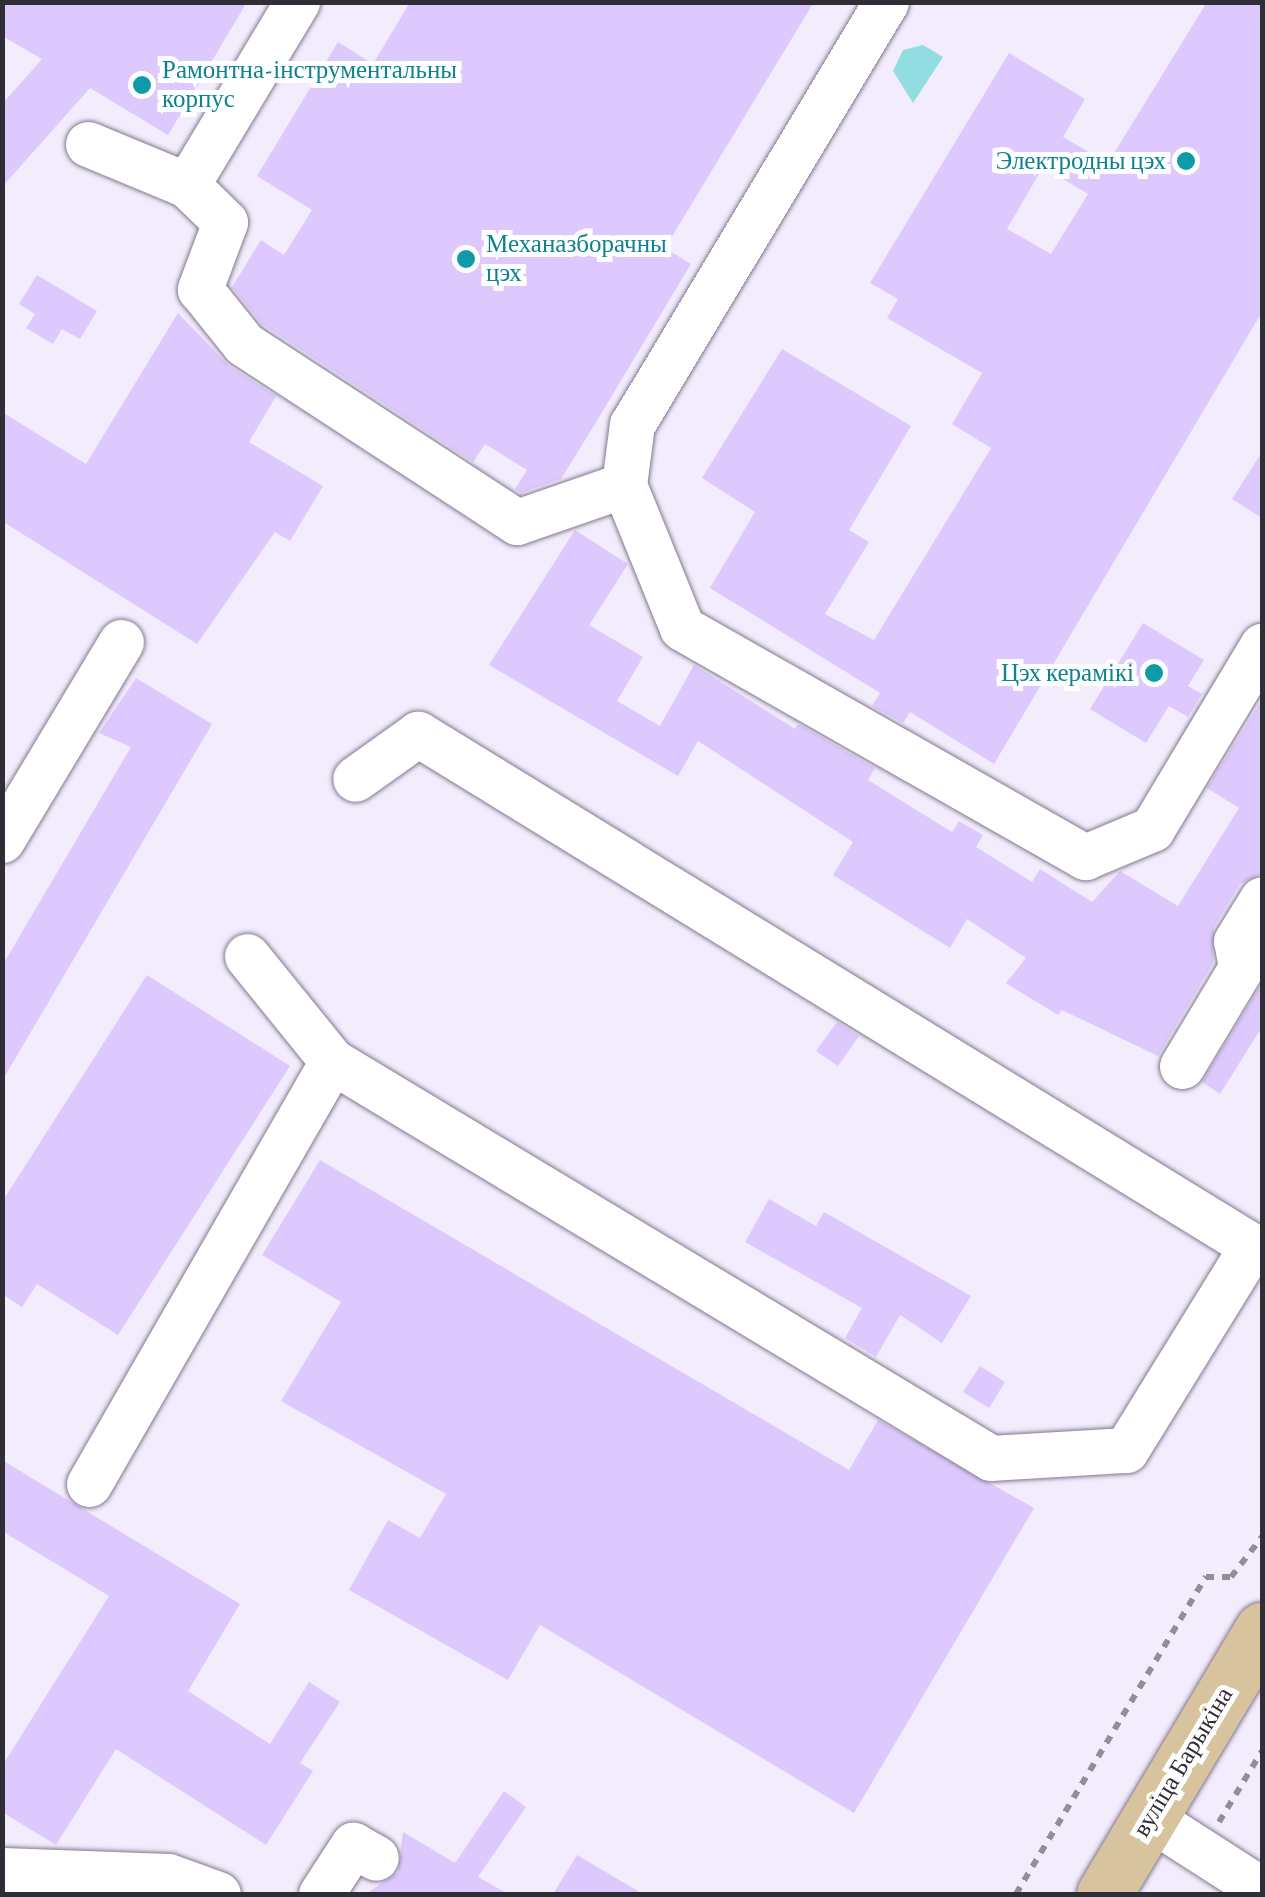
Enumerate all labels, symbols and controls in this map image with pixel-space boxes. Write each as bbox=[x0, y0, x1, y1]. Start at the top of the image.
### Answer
place label: Рамонтна-інструментальны корпус bbox=[162, 56, 457, 115]
marker: Рамонтна-інструментальны корпус bbox=[131, 74, 153, 96]
place label: Электродны цэх bbox=[996, 146, 1166, 176]
marker: Электродны цэх bbox=[1175, 150, 1197, 172]
place label: Механазборачны цэх bbox=[486, 230, 667, 289]
marker: Механазборачны цэх bbox=[455, 248, 477, 270]
place label: Цэх керамікі bbox=[1001, 658, 1134, 688]
marker: Цэх керамікі bbox=[1143, 662, 1165, 684]
street label: вуліца Барыкіна bbox=[1127, 1682, 1239, 1842]

